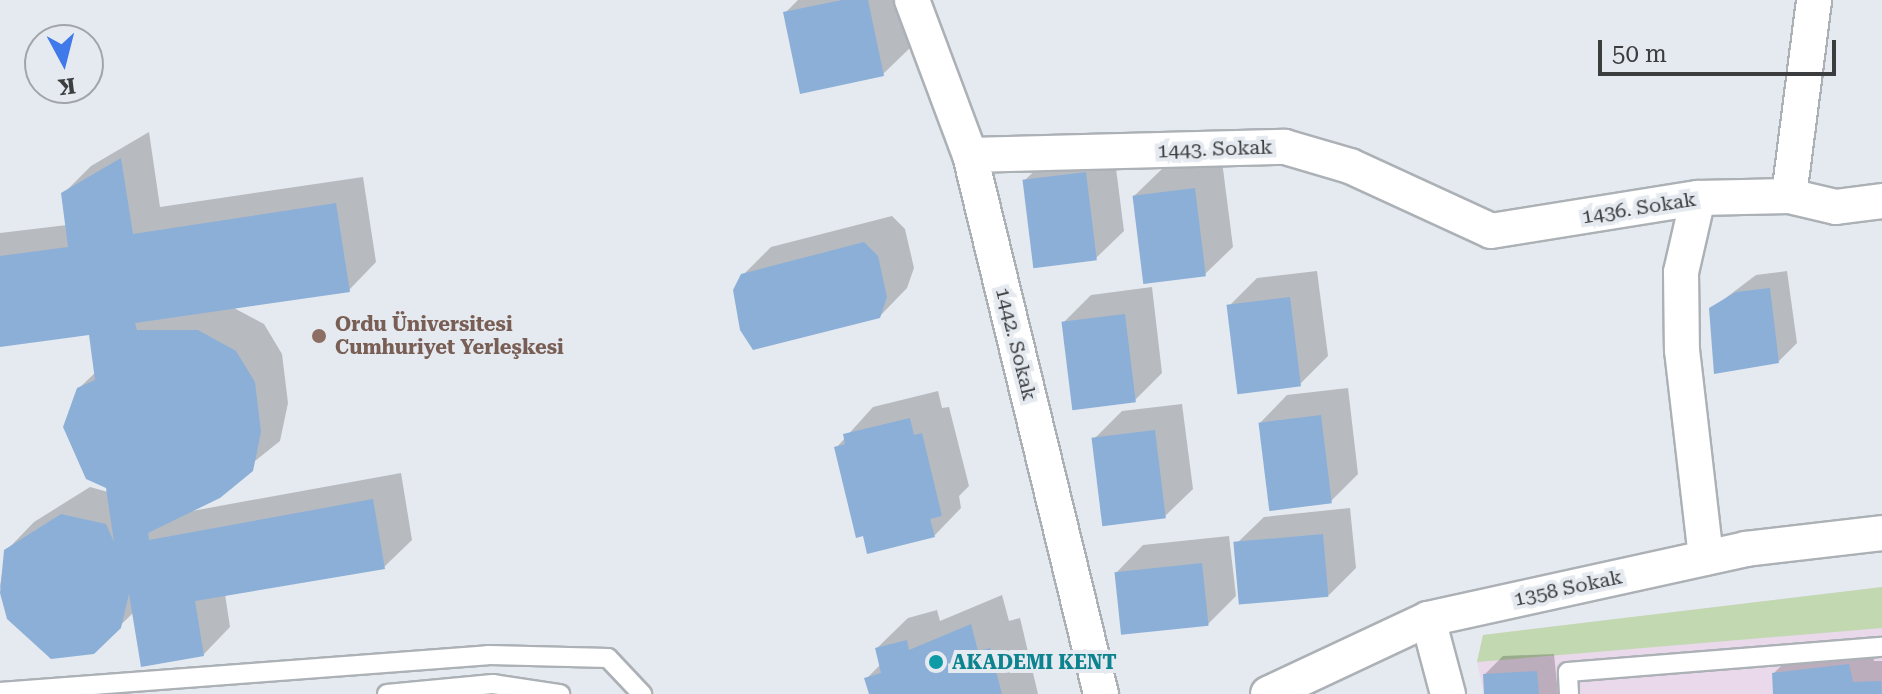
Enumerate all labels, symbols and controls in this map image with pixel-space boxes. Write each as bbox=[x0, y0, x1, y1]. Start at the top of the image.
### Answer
north arrow bbox=[24, 24, 104, 104]
scale bar bbox=[1602, 24, 1840, 74]
text: 50 m bbox=[1612, 40, 1667, 68]
text: K bbox=[57, 73, 77, 100]
street label: 1443. Sokak bbox=[1157, 135, 1273, 163]
street label: 1436. Sokak bbox=[1580, 187, 1698, 229]
street label: 1442. Sokak bbox=[990, 285, 1042, 403]
place label: Ordu Üniversitesi Cumhuriyet Yerleşkesi bbox=[335, 312, 564, 359]
marker: Ordu Üniversitesi Cumhuriyet Yerleşkesi bbox=[310, 327, 328, 345]
street label: 1358 Sokak bbox=[1512, 565, 1624, 611]
place label: AKADEMI KENT bbox=[952, 650, 1117, 674]
marker: AKADEMI KENT bbox=[927, 653, 945, 671]

